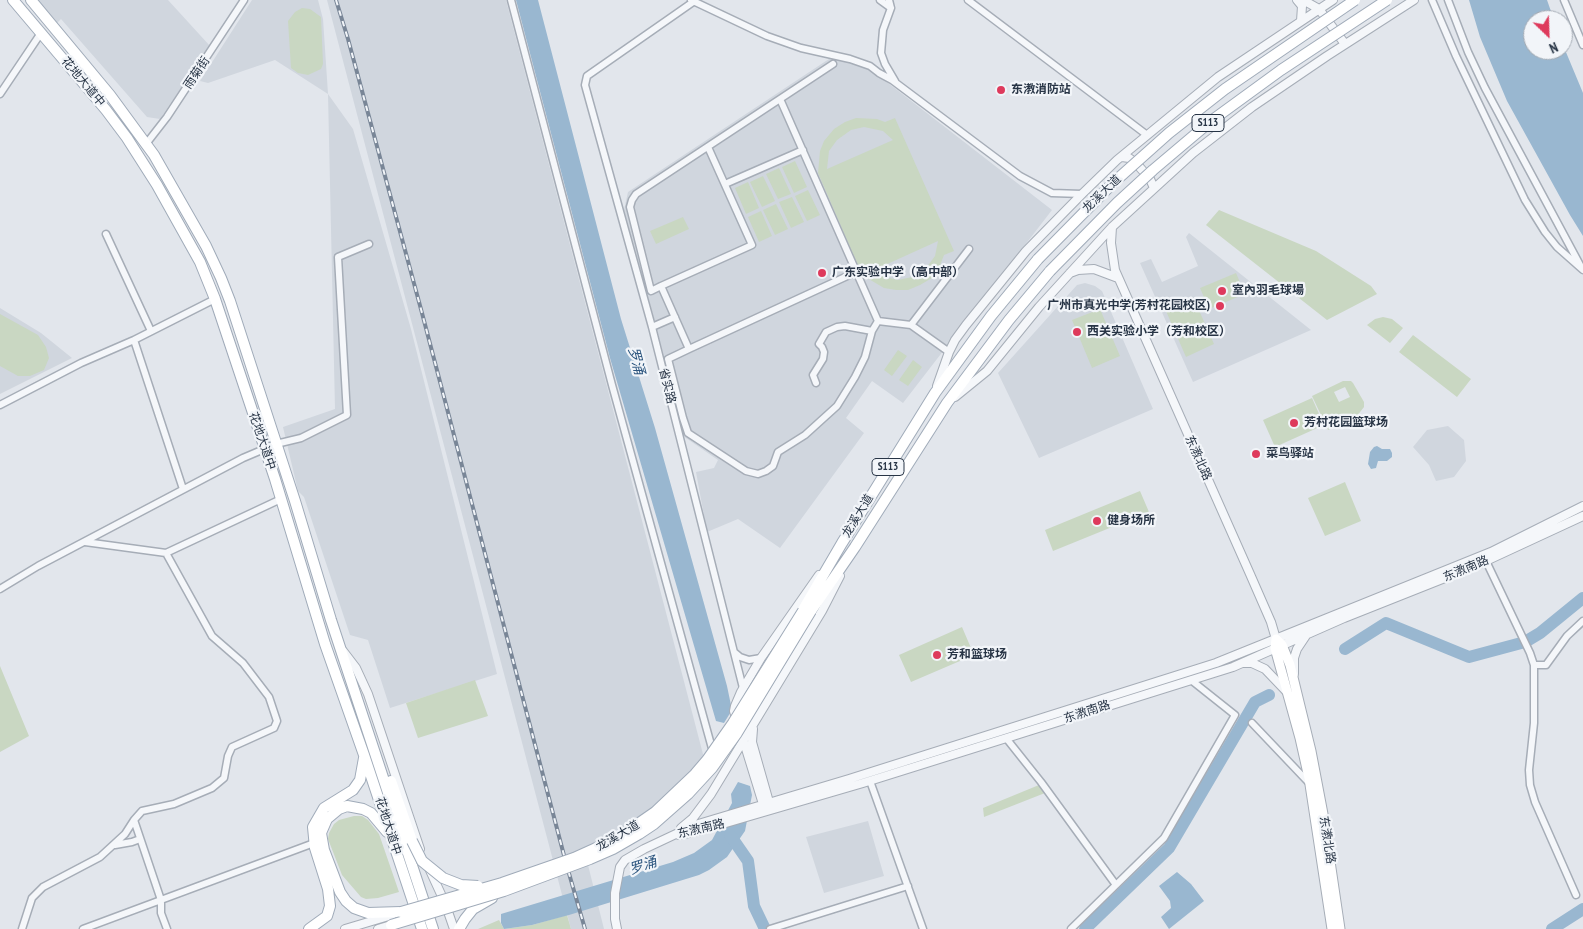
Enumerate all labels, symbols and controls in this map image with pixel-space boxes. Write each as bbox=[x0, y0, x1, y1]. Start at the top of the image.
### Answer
north arrow bbox=[1523, 10, 1573, 60]
text: N bbox=[1547, 38, 1561, 58]
street label: 花地大道中 bbox=[58, 54, 108, 110]
street label: 雨菊街 bbox=[181, 54, 213, 92]
place label: 东漖消防站 bbox=[1011, 83, 1071, 97]
marker: 东漖消防站 bbox=[995, 84, 1007, 96]
road number: S113 bbox=[1192, 115, 1224, 132]
street label: 龙溪大道 bbox=[1080, 172, 1124, 216]
place label: 广东实验中学（高中部） bbox=[832, 266, 964, 280]
marker: 广东实验中学（高中部） bbox=[816, 267, 828, 279]
place label: 室內羽毛球場 bbox=[1232, 284, 1304, 298]
marker: 室內羽毛球場 bbox=[1216, 285, 1228, 297]
place label: 广州市真光中学(芳村花园校区) bbox=[1047, 299, 1210, 313]
marker: 广州市真光中学(芳村花园校区) bbox=[1214, 300, 1226, 312]
place label: 西关实验小学（芳和校区） bbox=[1087, 325, 1231, 339]
marker: 西关实验小学（芳和校区） bbox=[1071, 326, 1083, 338]
water label: 罗涌 bbox=[624, 345, 648, 377]
street label: 省实路 bbox=[656, 367, 678, 405]
street label: 花地大道中 bbox=[245, 410, 279, 472]
place label: 芳村花园篮球场 bbox=[1304, 416, 1388, 430]
marker: 芳村花园篮球场 bbox=[1288, 417, 1300, 429]
street label: 东漖北路 bbox=[1182, 433, 1214, 483]
place label: 菜鸟驿站 bbox=[1266, 447, 1314, 461]
marker: 菜鸟驿站 bbox=[1250, 448, 1262, 460]
road number: S113 bbox=[872, 458, 904, 476]
street label: 龙溪大道 bbox=[839, 492, 877, 540]
place label: 健身场所 bbox=[1107, 514, 1155, 528]
marker: 健身场所 bbox=[1091, 515, 1103, 527]
street label: 东漖南路 bbox=[1441, 553, 1491, 585]
place label: 芳和篮球场 bbox=[947, 648, 1007, 662]
marker: 芳和篮球场 bbox=[931, 649, 943, 661]
street label: 东漖南路 bbox=[1062, 698, 1112, 726]
street label: 花地大道中 bbox=[372, 795, 404, 857]
street label: 东漖北路 bbox=[1316, 815, 1338, 865]
street label: 东漖南路 bbox=[676, 817, 726, 841]
street label: 龙溪大道 bbox=[594, 818, 642, 854]
water label: 罗涌 bbox=[627, 854, 659, 878]

